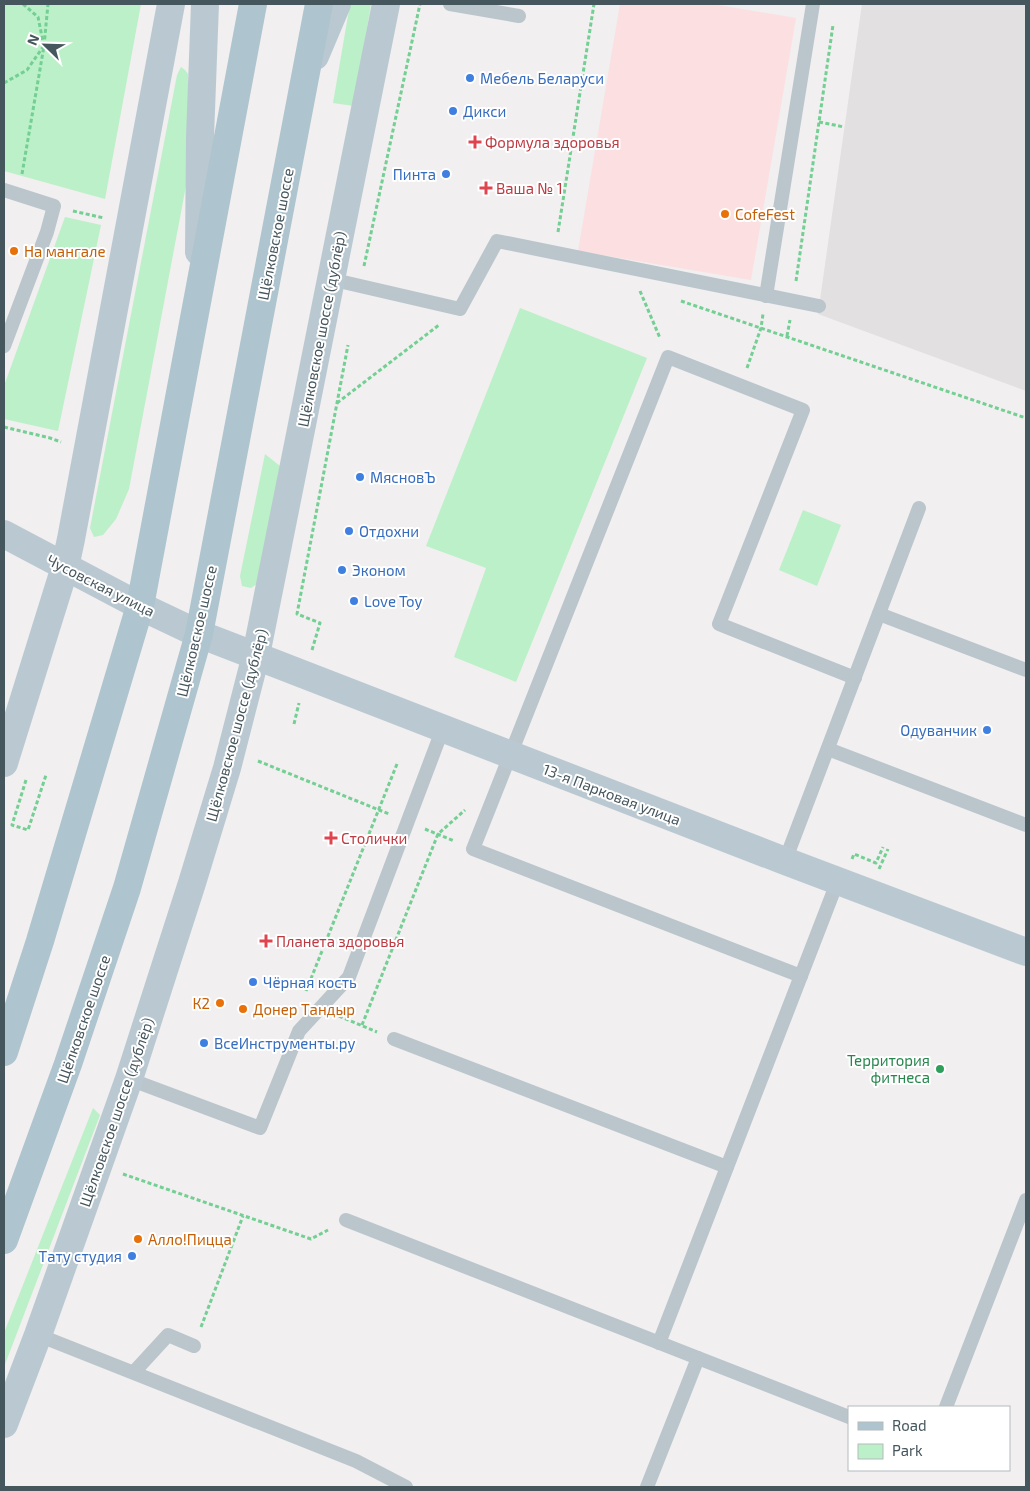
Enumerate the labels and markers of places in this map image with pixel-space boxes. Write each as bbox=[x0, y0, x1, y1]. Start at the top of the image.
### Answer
place label: Мебель Беларуси bbox=[480, 69, 604, 88]
marker: Мебель Беларуси bbox=[464, 72, 476, 84]
place label: Дикси bbox=[463, 102, 506, 120]
marker: Дикси bbox=[447, 105, 459, 117]
place label: Формула здоровья bbox=[485, 133, 620, 152]
marker: Формула здоровья bbox=[469, 136, 481, 148]
place label: Пинта bbox=[393, 165, 436, 183]
marker: Пинта bbox=[440, 168, 452, 180]
place label: Ваша № 1 bbox=[496, 179, 563, 197]
marker: Ваша № 1 bbox=[480, 182, 492, 194]
place label: CofeFest bbox=[735, 205, 795, 223]
marker: CofeFest bbox=[719, 208, 731, 220]
place label: На мангале bbox=[24, 242, 106, 260]
marker: На мангале bbox=[8, 245, 20, 257]
place label: МясновЪ bbox=[370, 468, 436, 486]
marker: МясновЪ bbox=[354, 471, 366, 483]
place label: Отдохни bbox=[359, 522, 419, 540]
marker: Отдохни bbox=[343, 525, 355, 537]
place label: Эконом bbox=[352, 561, 406, 579]
marker: Эконом bbox=[336, 564, 348, 576]
place label: Love Toy bbox=[364, 592, 422, 610]
marker: Love Toy bbox=[348, 595, 360, 607]
place label: Одуванчик bbox=[900, 721, 977, 740]
marker: Одуванчик bbox=[981, 724, 993, 736]
place label: Столички bbox=[341, 829, 407, 847]
marker: Столички bbox=[325, 832, 337, 844]
place label: Планета здоровья bbox=[276, 932, 404, 950]
marker: Планета здоровья bbox=[260, 935, 272, 947]
place label: Чёрная кость bbox=[263, 973, 357, 991]
marker: Чёрная кость bbox=[247, 976, 259, 988]
place label: К2 bbox=[193, 994, 210, 1012]
marker: К2 bbox=[214, 997, 226, 1009]
place label: Донер Тандыр bbox=[253, 1000, 355, 1018]
marker: Донер Тандыр bbox=[237, 1003, 249, 1015]
place label: ВсеИнструменты.ру bbox=[214, 1034, 355, 1053]
marker: ВсеИнструменты.ру bbox=[198, 1037, 210, 1049]
place label: Территория фитнеса bbox=[847, 1051, 930, 1086]
marker: Территория фитнеса bbox=[934, 1063, 946, 1075]
place label: Алло!Пицца bbox=[148, 1230, 232, 1248]
marker: Алло!Пицца bbox=[132, 1233, 144, 1245]
place label: Тату студия bbox=[38, 1247, 122, 1266]
marker: Тату студия bbox=[126, 1250, 138, 1262]

